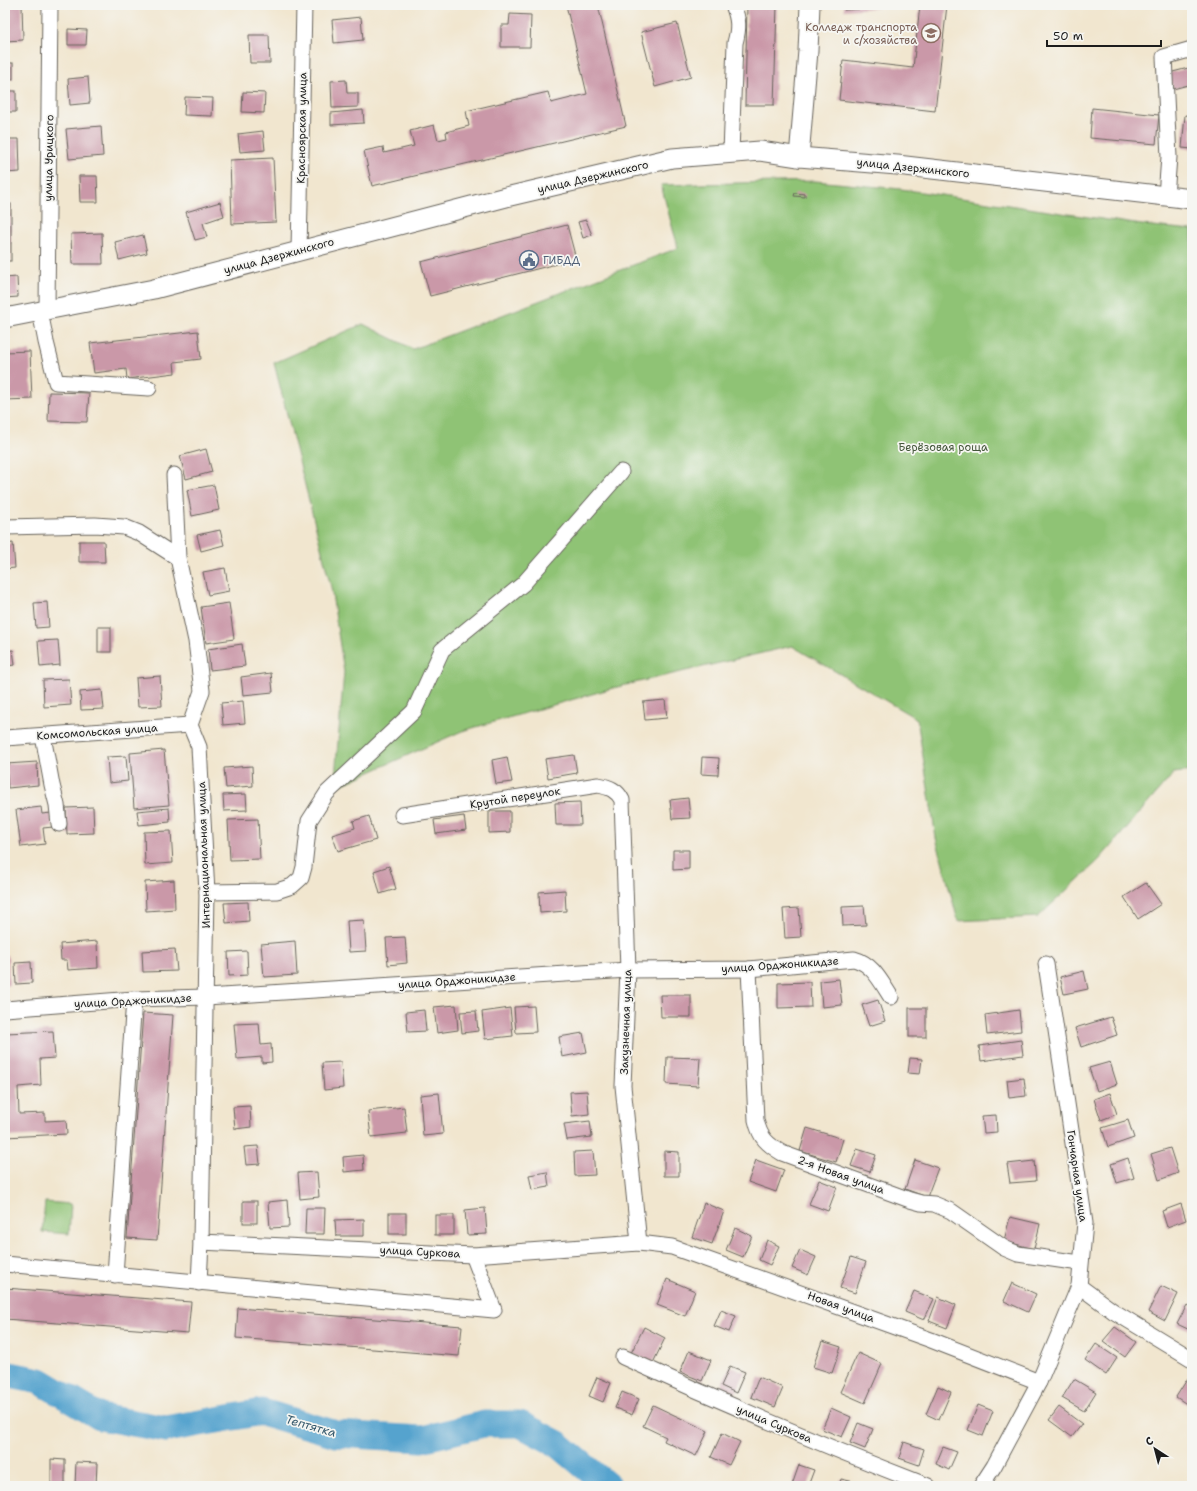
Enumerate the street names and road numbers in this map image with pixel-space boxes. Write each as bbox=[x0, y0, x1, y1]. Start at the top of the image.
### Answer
street label: Красноярская улица bbox=[294, 72, 310, 184]
street label: улица Урицкого bbox=[41, 114, 57, 202]
street label: улица Дзержинского bbox=[856, 155, 971, 181]
street label: улица Дзержинского bbox=[536, 157, 650, 197]
street label: улица Дзержинского bbox=[222, 234, 336, 278]
street label: Комсомольская улица bbox=[36, 720, 158, 744]
street label: Интернациональная улица bbox=[194, 781, 214, 929]
street label: Крутой переулок bbox=[469, 783, 561, 813]
street label: улица Орджоникидзе bbox=[721, 953, 839, 977]
street label: улица Орджоникидзе bbox=[398, 969, 516, 993]
street label: Закузнечная улица bbox=[617, 969, 635, 1075]
street label: улица Орджоникидзе bbox=[74, 990, 192, 1012]
street label: Гончарная улица bbox=[1063, 1129, 1091, 1223]
street label: 2-я Новая улица bbox=[795, 1152, 887, 1198]
street label: улица Суркова bbox=[379, 1242, 461, 1262]
street label: Новая улица bbox=[805, 1288, 877, 1326]
street label: улица Суркова bbox=[734, 1401, 814, 1447]

